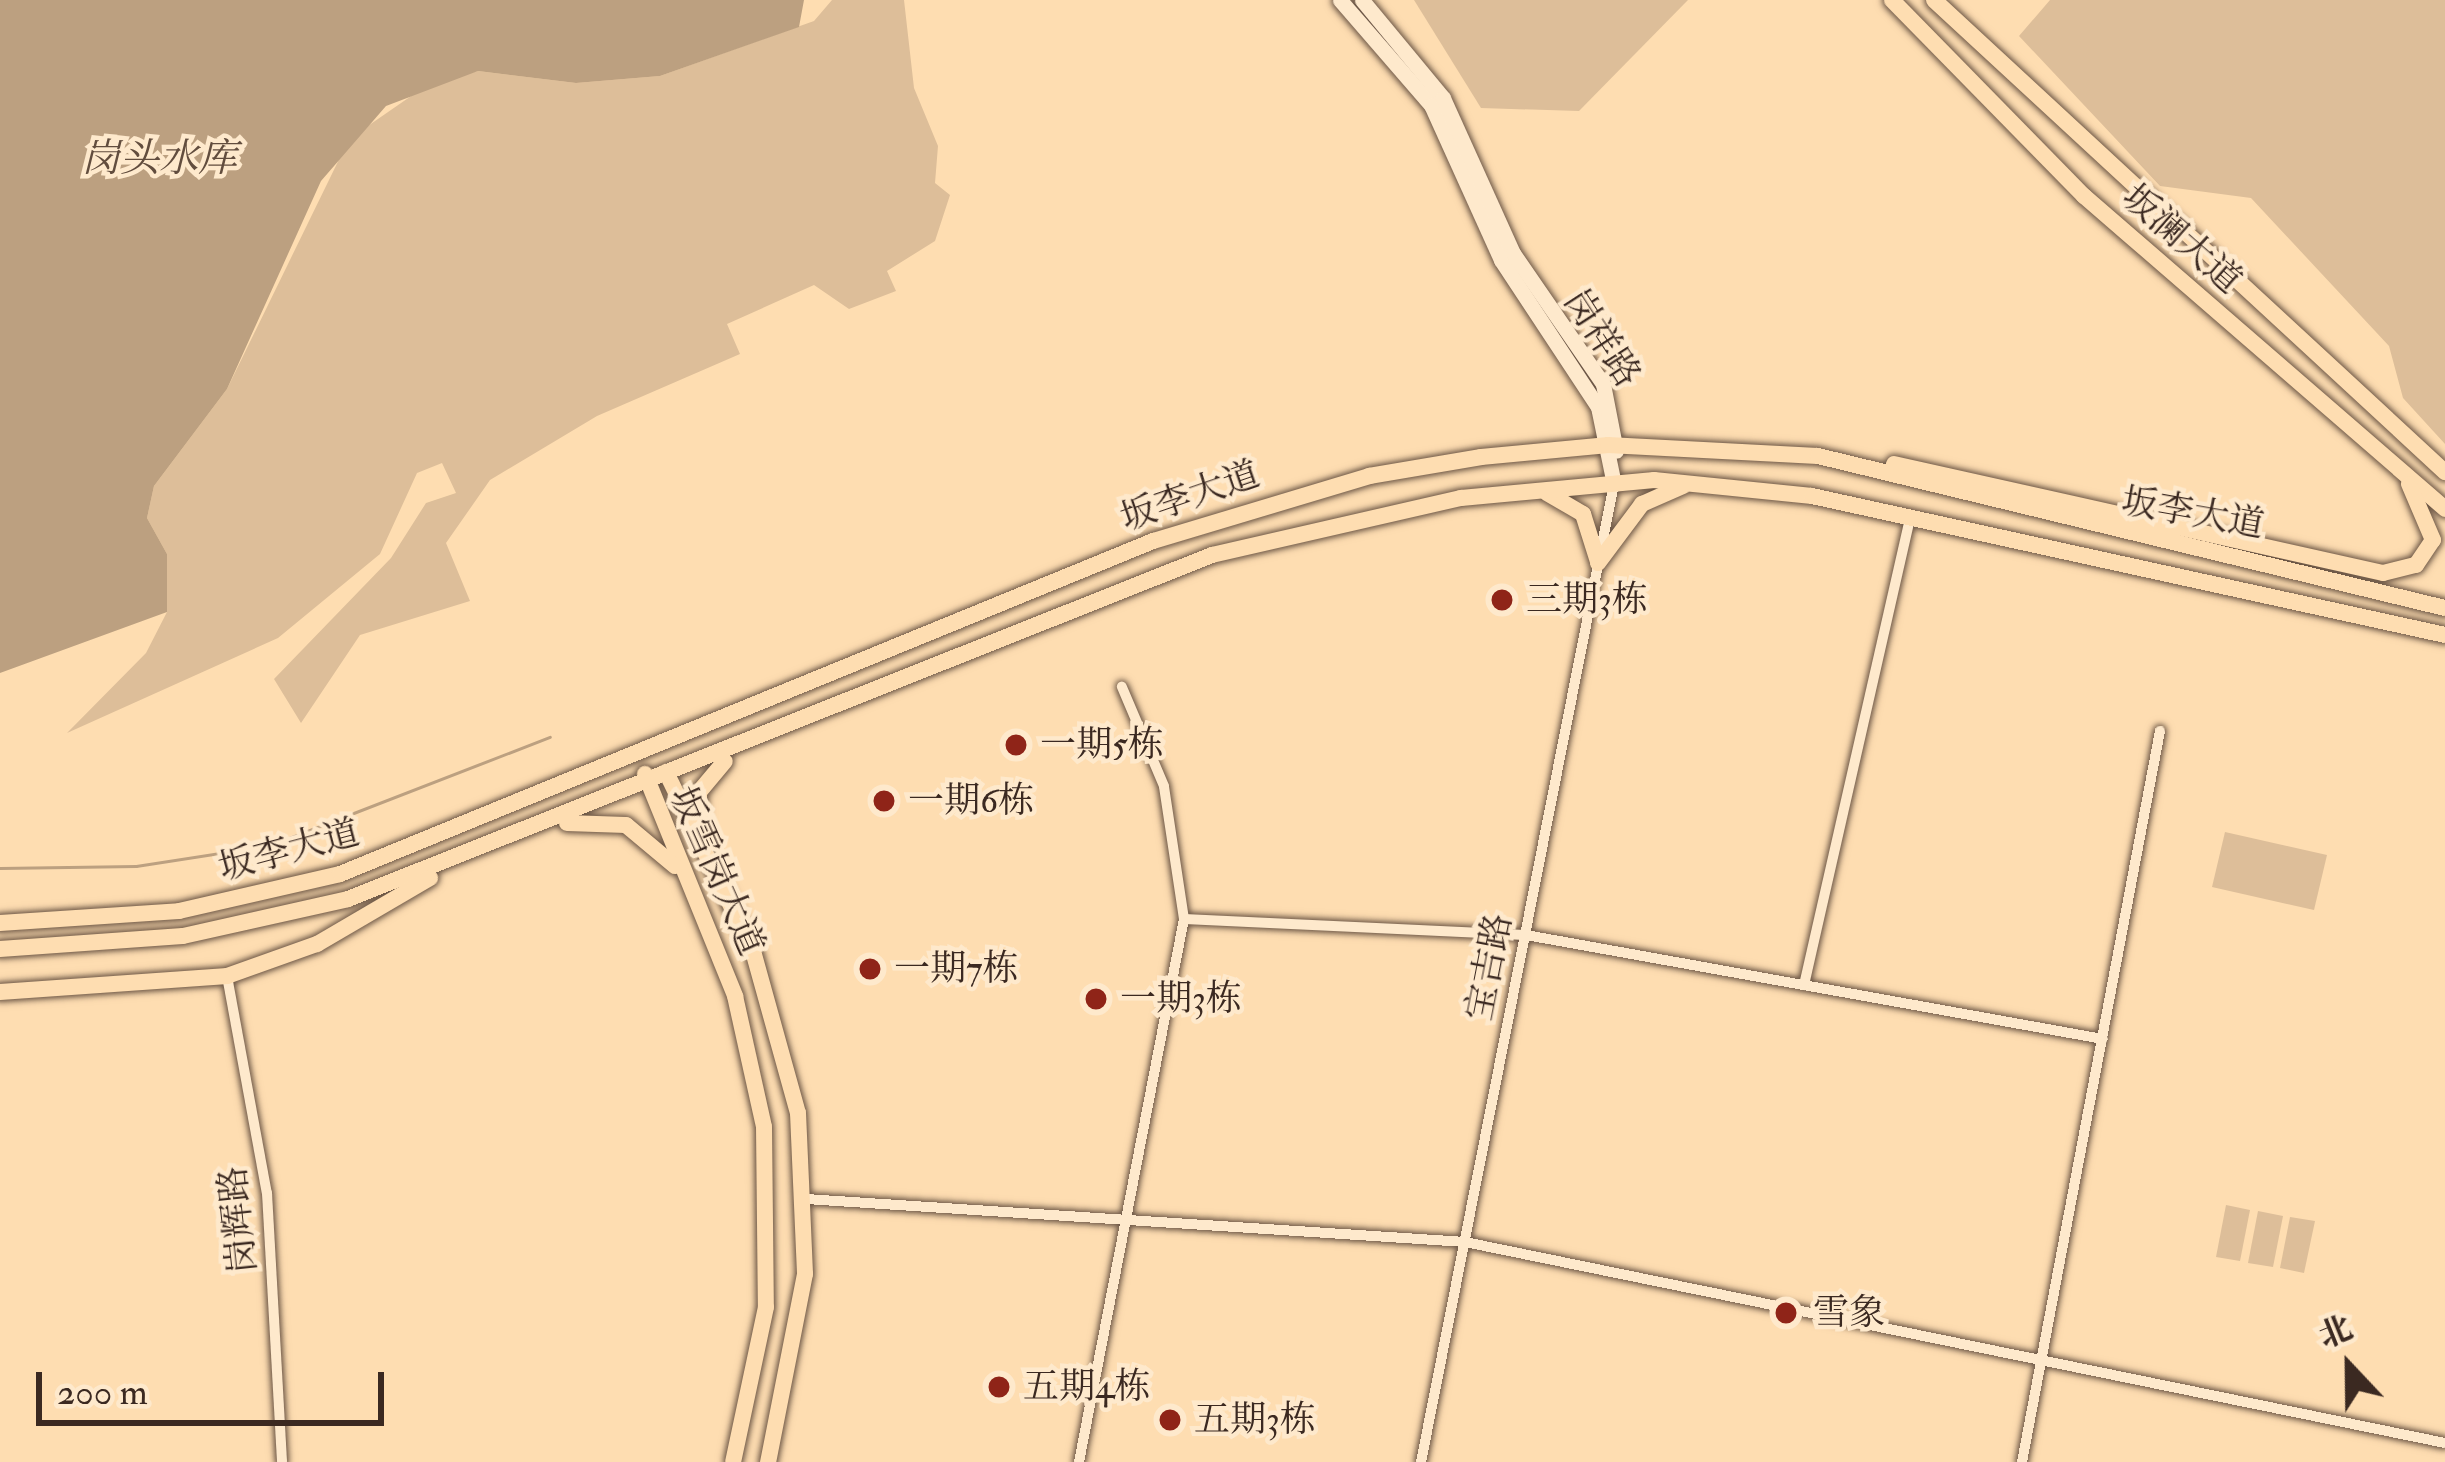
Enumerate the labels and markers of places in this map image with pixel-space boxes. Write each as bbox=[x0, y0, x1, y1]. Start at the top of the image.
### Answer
place label: 三期3栋 bbox=[1526, 578, 1648, 622]
marker: 三期3栋 bbox=[1489, 587, 1515, 613]
place label: 一期5栋 bbox=[1040, 723, 1164, 767]
marker: 一期5栋 bbox=[1003, 732, 1029, 758]
place label: 一期6栋 bbox=[908, 779, 1034, 823]
marker: 一期6栋 bbox=[871, 788, 897, 814]
place label: 一期7栋 bbox=[894, 947, 1019, 991]
marker: 一期7栋 bbox=[857, 956, 883, 982]
place label: 一期3栋 bbox=[1120, 977, 1242, 1021]
marker: 一期3栋 bbox=[1083, 986, 1109, 1012]
place label: 雪象 bbox=[1813, 1291, 1885, 1335]
marker: 雪象 bbox=[1770, 1297, 1802, 1329]
place label: 五期4栋 bbox=[1023, 1365, 1150, 1409]
marker: 五期4栋 bbox=[986, 1374, 1012, 1400]
place label: 五期3栋 bbox=[1194, 1398, 1316, 1442]
marker: 五期3栋 bbox=[1157, 1407, 1183, 1433]

